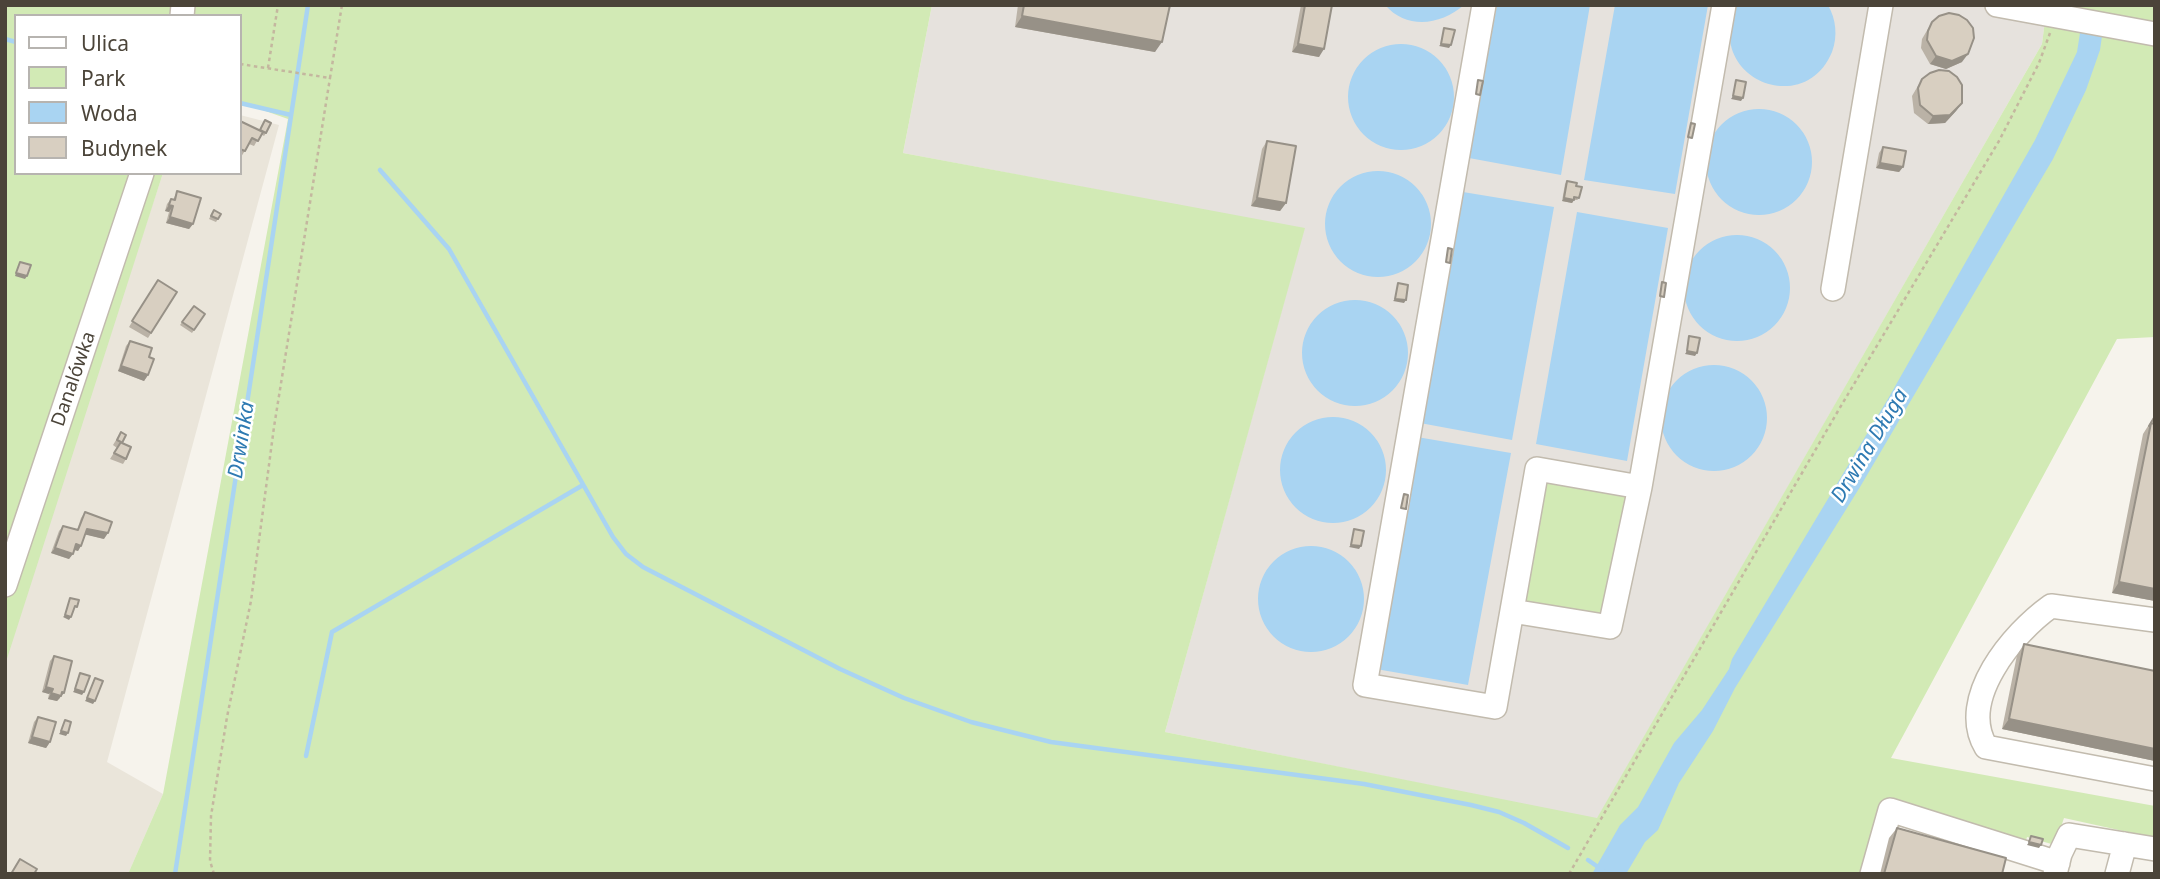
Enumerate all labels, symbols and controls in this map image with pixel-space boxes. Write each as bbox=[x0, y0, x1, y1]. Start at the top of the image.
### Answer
legend bbox=[14, 14, 242, 175]
text: Ulica bbox=[81, 29, 129, 57]
text: Park bbox=[81, 64, 125, 92]
text: Woda bbox=[81, 99, 138, 127]
text: Budynek bbox=[81, 134, 167, 162]
street label: Danalówka bbox=[47, 329, 101, 429]
water label: Drwina Długa bbox=[1826, 385, 1914, 507]
water label: Drwinka bbox=[223, 400, 261, 480]

